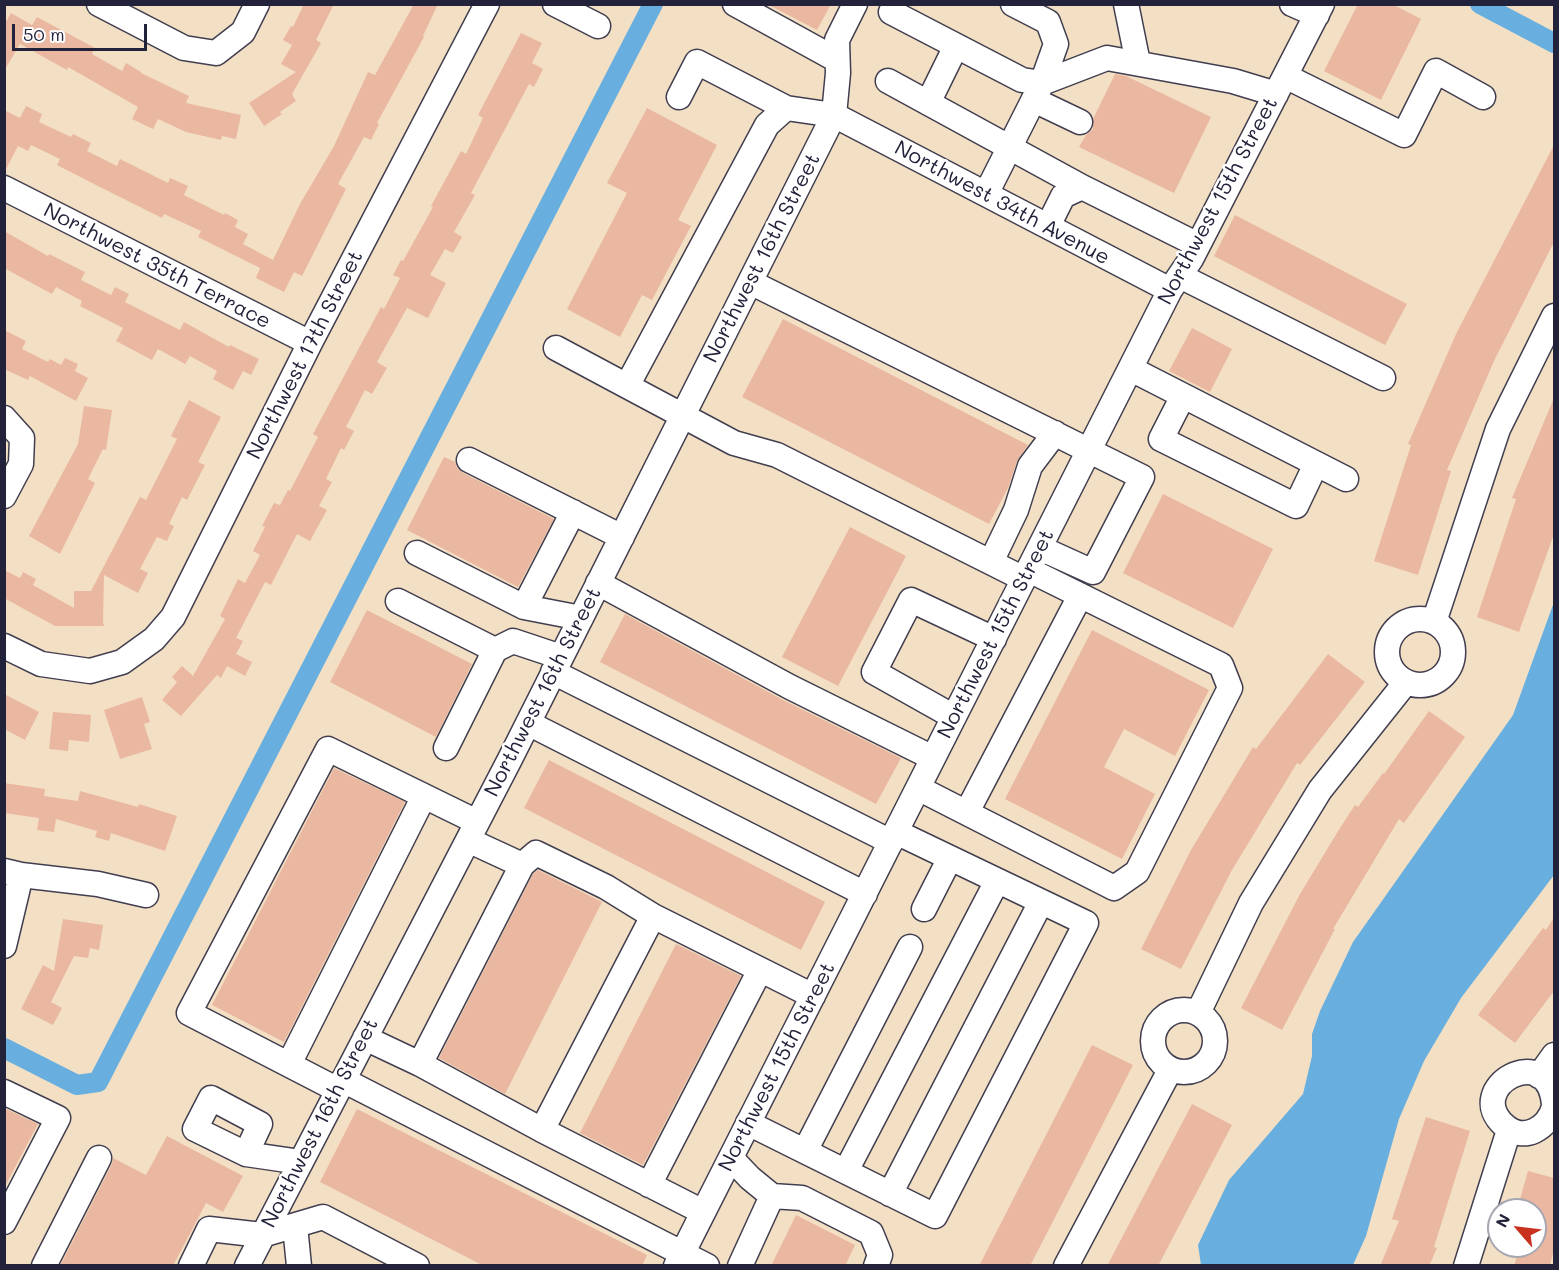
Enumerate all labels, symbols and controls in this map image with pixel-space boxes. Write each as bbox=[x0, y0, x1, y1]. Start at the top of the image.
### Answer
scale bar bbox=[15, 12, 150, 50]
text: 50 m bbox=[23, 22, 65, 46]
street label: Northwest 15th Street bbox=[1153, 93, 1283, 309]
street label: Northwest 34th Avenue bbox=[890, 136, 1114, 270]
street label: Northwest 16th Street bbox=[698, 149, 826, 367]
street label: Northwest 35th Terrace bbox=[39, 198, 275, 334]
street label: Northwest 17th Street bbox=[241, 246, 369, 464]
street label: Northwest 15th Street bbox=[932, 525, 1060, 743]
street label: Northwest 16th Street bbox=[479, 583, 607, 801]
street label: Northwest 15th Street bbox=[713, 958, 841, 1176]
street label: Northwest 16th Street bbox=[256, 1014, 384, 1232]
north arrow bbox=[1487, 1198, 1547, 1258]
text: N bbox=[1490, 1210, 1515, 1231]

